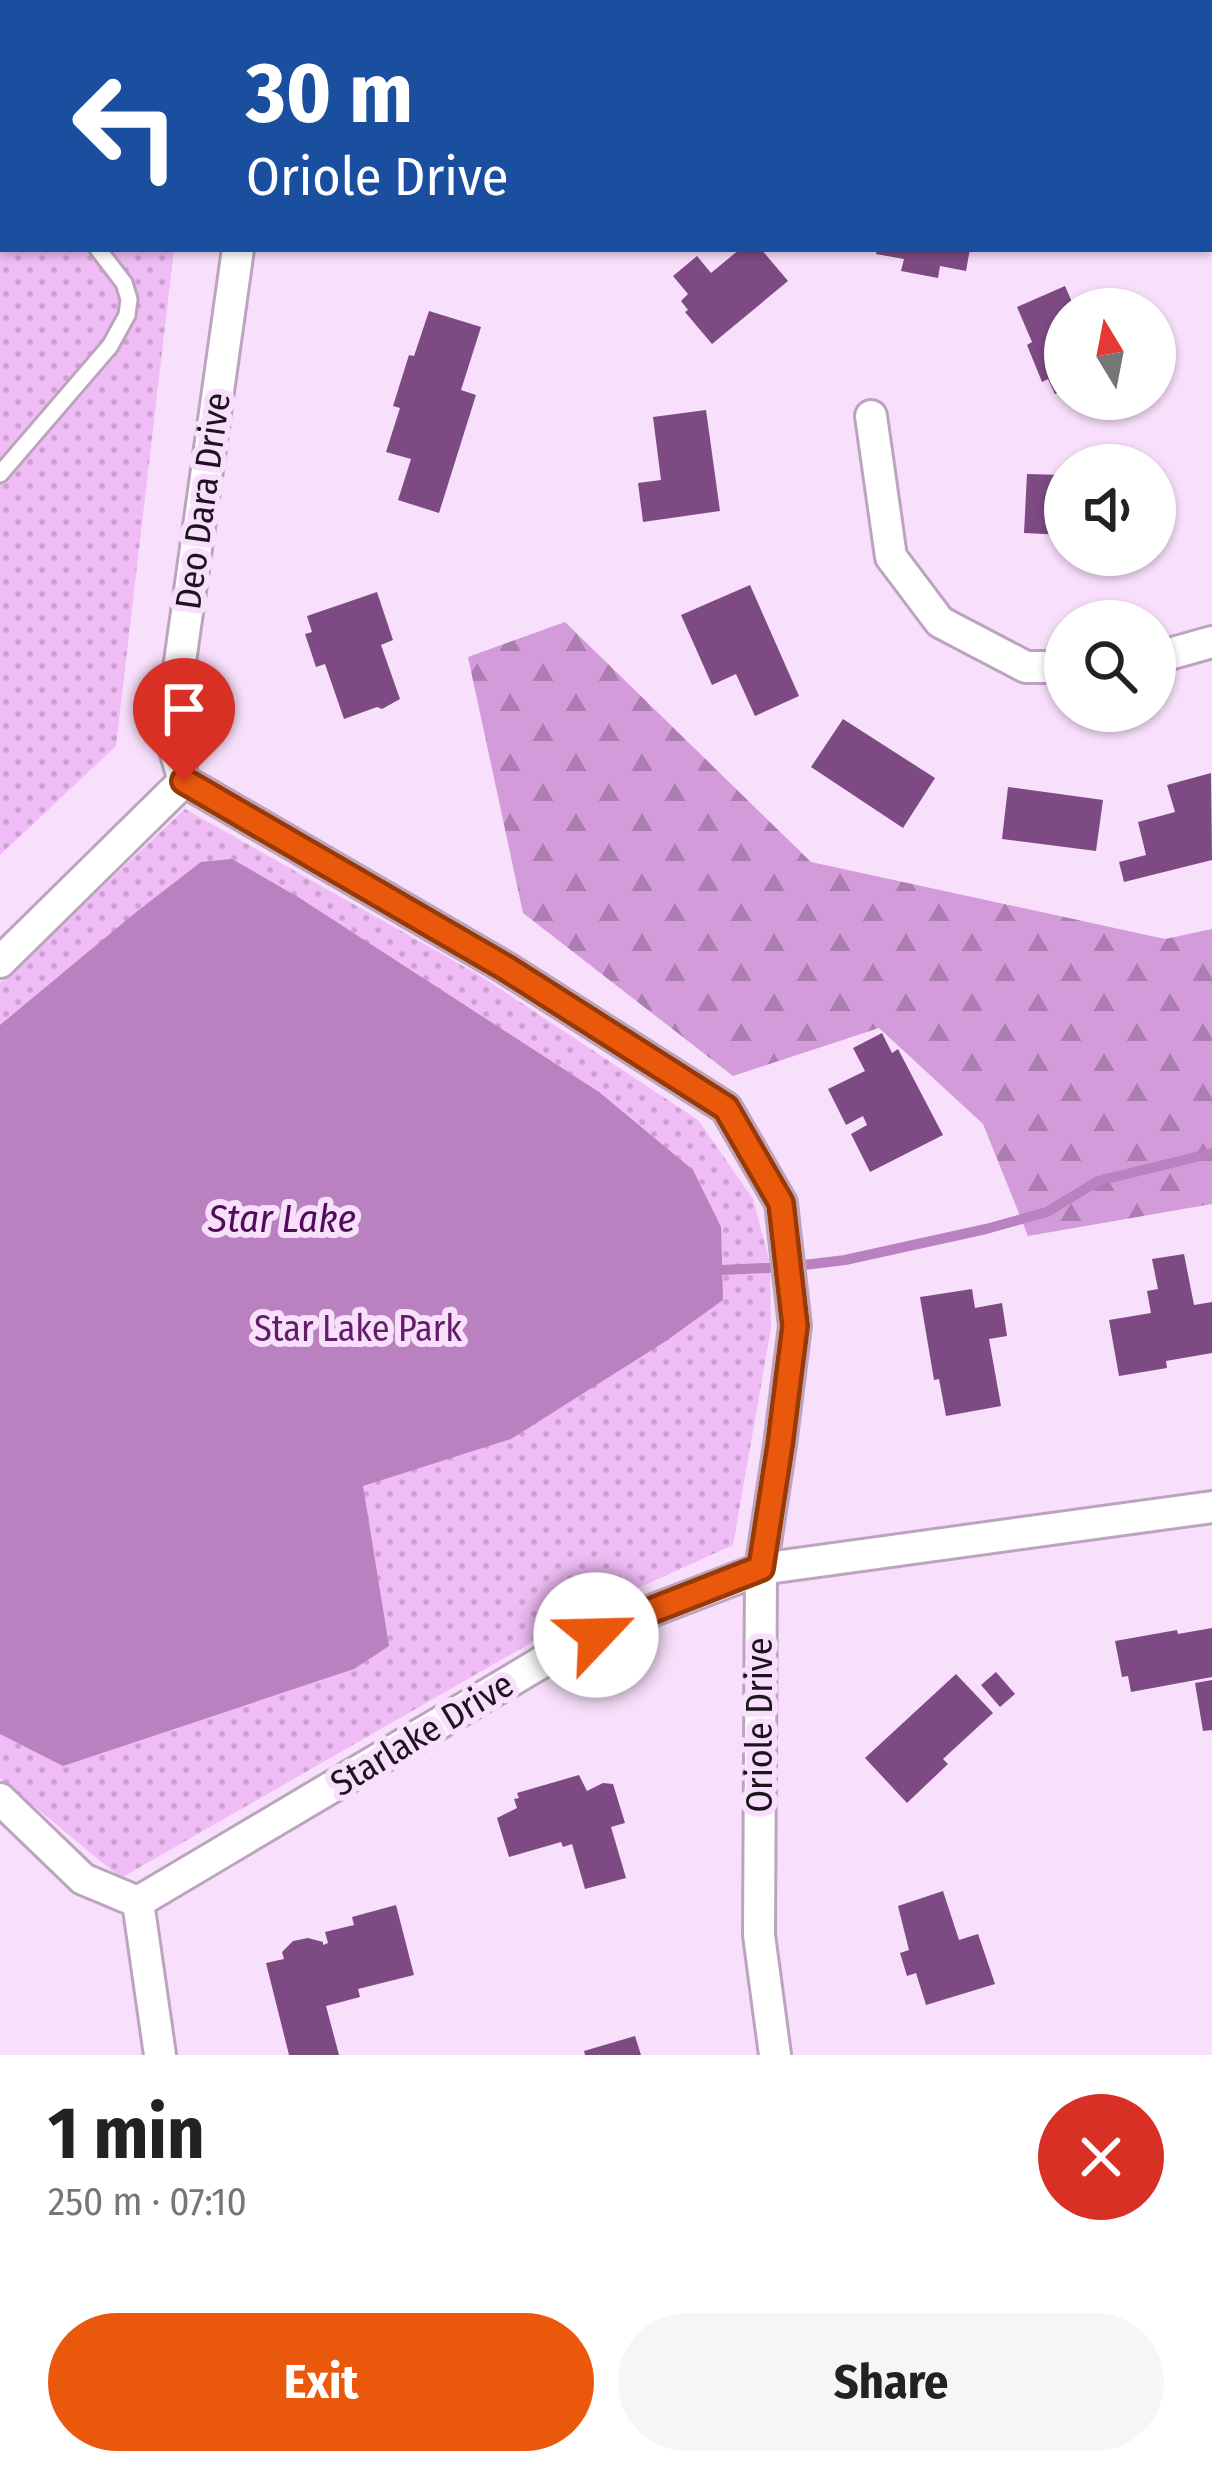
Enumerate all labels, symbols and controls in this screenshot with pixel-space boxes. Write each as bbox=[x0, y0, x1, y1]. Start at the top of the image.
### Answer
text: 30 m bbox=[246, 43, 413, 144]
icon: left bbox=[48, 48, 204, 204]
text: Oriole Drive bbox=[246, 145, 508, 209]
north arrow bbox=[1044, 288, 1176, 420]
map controls bbox=[1044, 288, 1176, 732]
street label: Deo Dara Drive bbox=[166, 390, 240, 612]
button: sound bbox=[1044, 444, 1176, 576]
button: search bbox=[1044, 600, 1176, 732]
pin bbox=[133, 658, 235, 781]
icon: arrive bbox=[151, 676, 217, 742]
water label: Star Lake bbox=[207, 1196, 356, 1242]
park label: Star Lake Park bbox=[254, 1307, 462, 1351]
position arrow bbox=[533, 1572, 659, 1698]
street label: Oriole Drive bbox=[738, 1638, 782, 1812]
street label: Starlake Drive bbox=[323, 1662, 521, 1806]
text: 1 min bbox=[48, 2091, 205, 2177]
button: close bbox=[1038, 2094, 1164, 2220]
text: 250 m · 07:10 bbox=[48, 2179, 247, 2225]
button: Exit bbox=[48, 2313, 594, 2451]
button: Share bbox=[618, 2313, 1164, 2451]

